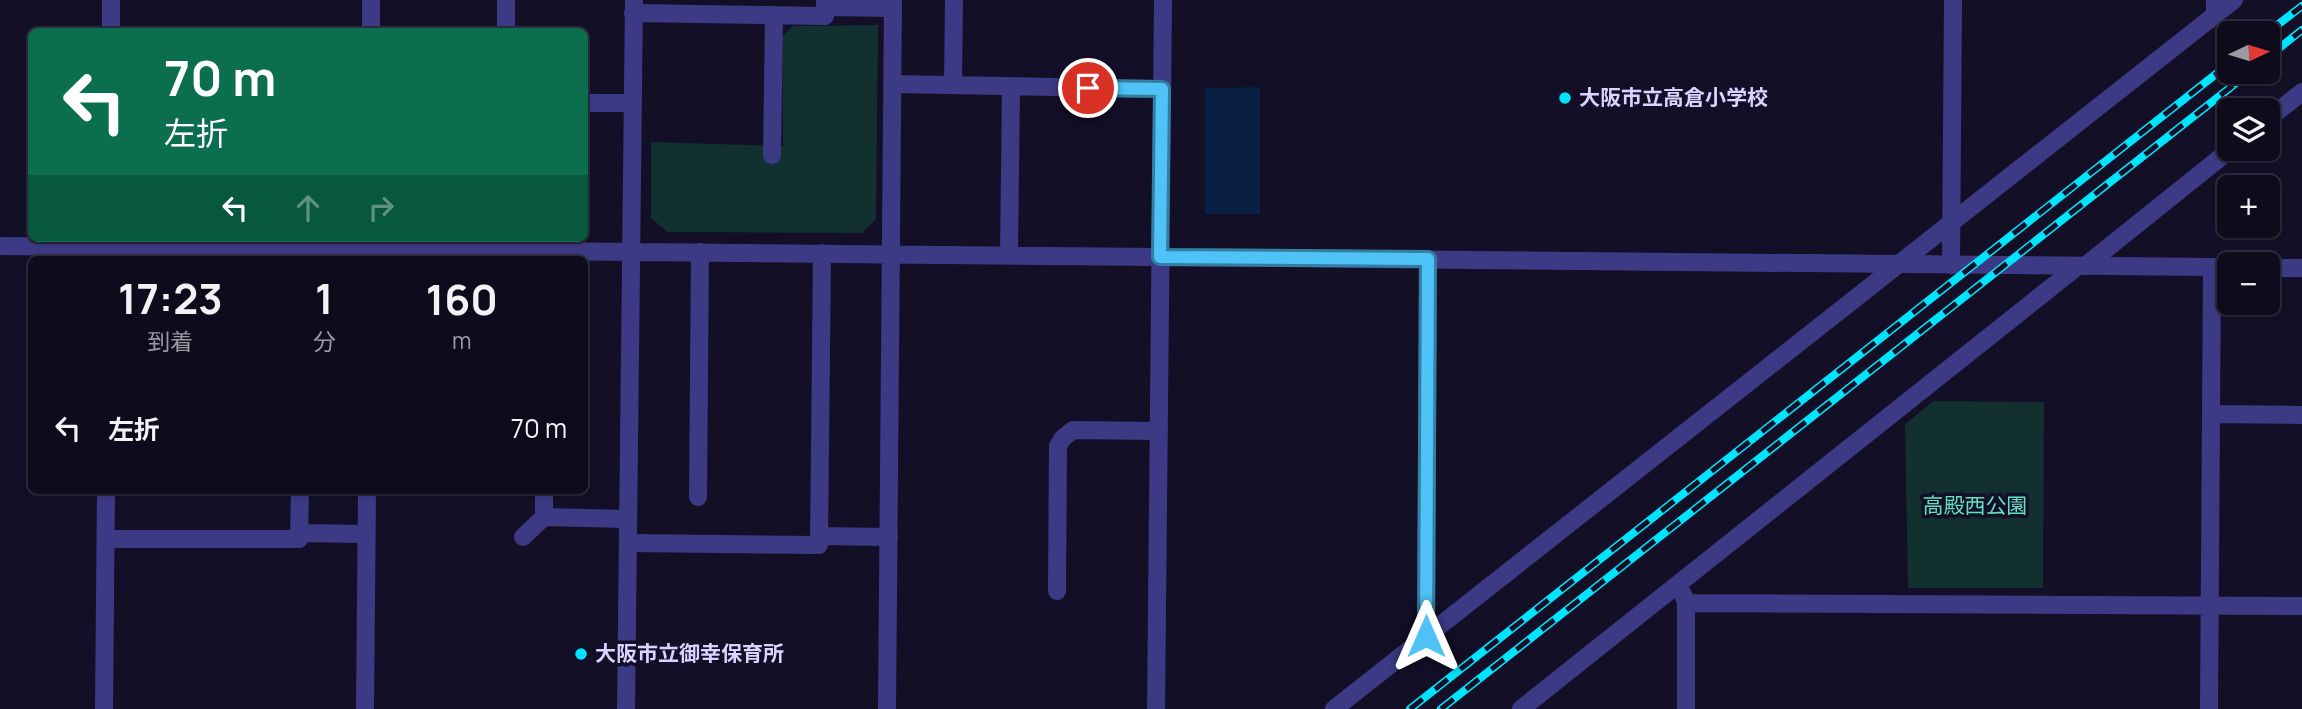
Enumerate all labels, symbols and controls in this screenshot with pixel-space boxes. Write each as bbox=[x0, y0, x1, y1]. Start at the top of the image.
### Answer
north arrow bbox=[2217, 21, 2280, 84]
map controls bbox=[2217, 21, 2280, 315]
text: 70 m bbox=[164, 44, 276, 111]
icon: left bbox=[49, 56, 140, 147]
pin bbox=[1058, 58, 1118, 118]
icon: arrive bbox=[1069, 69, 1107, 107]
place label: 大阪市立高倉小学校 bbox=[1579, 83, 1768, 111]
marker: 大阪市立高倉小学校 bbox=[1557, 90, 1573, 106]
button: layers bbox=[2217, 98, 2280, 161]
text: 左折 bbox=[164, 111, 228, 155]
button: + bbox=[2217, 175, 2280, 238]
icon: left bbox=[216, 189, 254, 227]
icon: ahead bbox=[289, 189, 327, 227]
icon: right bbox=[362, 189, 400, 227]
button: − bbox=[2217, 252, 2280, 315]
text: 17:23 bbox=[118, 269, 223, 327]
text: 1 bbox=[315, 269, 333, 327]
text: 160 bbox=[426, 270, 498, 328]
text: m bbox=[452, 324, 472, 356]
text: 到着 bbox=[147, 325, 193, 357]
text: 分 bbox=[313, 325, 336, 357]
icon: left bbox=[49, 409, 87, 447]
text: 70 m bbox=[511, 410, 567, 446]
text: 左折 bbox=[108, 411, 160, 447]
park label: 高殿西公園 bbox=[1923, 491, 2028, 519]
position arrow bbox=[1389, 599, 1463, 673]
place label: 大阪市立御幸保育所 bbox=[595, 639, 784, 667]
marker: 大阪市立御幸保育所 bbox=[573, 646, 589, 662]

